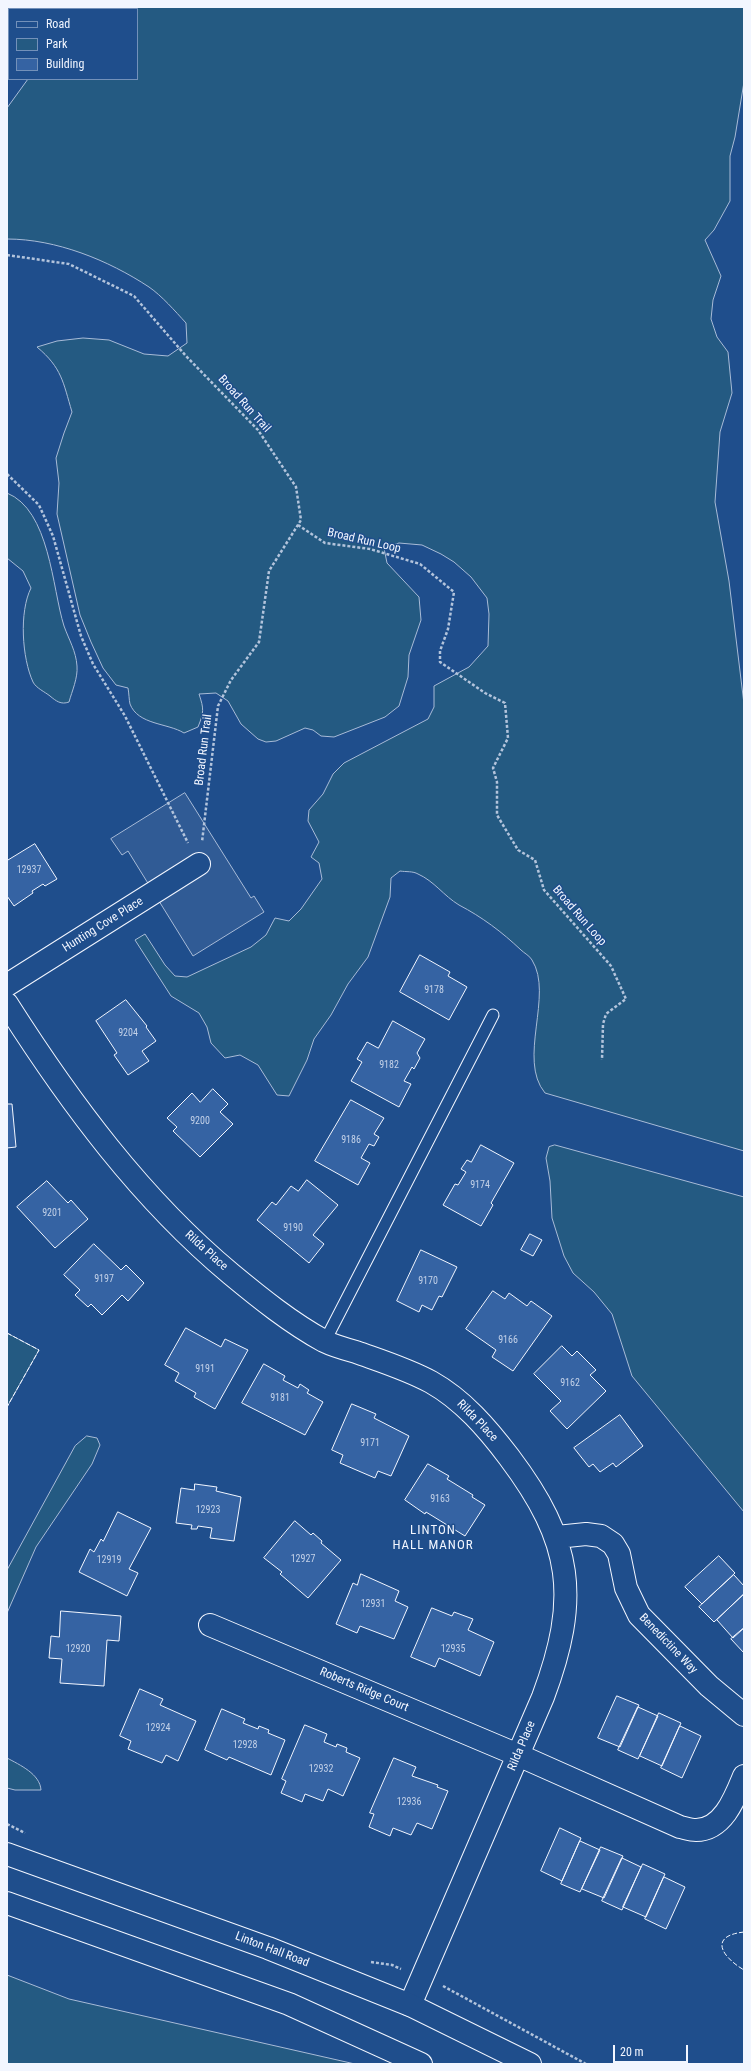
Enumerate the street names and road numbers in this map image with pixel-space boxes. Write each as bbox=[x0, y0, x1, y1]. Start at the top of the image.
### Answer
street label: Broad Run Trail bbox=[215, 373, 273, 435]
street label: Broad Run Loop bbox=[326, 526, 402, 556]
street label: Broad Run Trail bbox=[192, 713, 216, 787]
street label: Broad Run Loop bbox=[549, 883, 609, 949]
street label: Hunting Cove Place bbox=[60, 894, 146, 956]
street label: Rilda Place bbox=[182, 1228, 230, 1274]
street label: Rilda Place bbox=[454, 1397, 500, 1445]
street label: Benedictine Way bbox=[636, 1611, 700, 1677]
street label: Roberts Ridge Court bbox=[317, 1665, 411, 1715]
street label: Rilda Place bbox=[505, 1719, 539, 1773]
street label: Linton Hall Road bbox=[233, 1929, 311, 1971]

